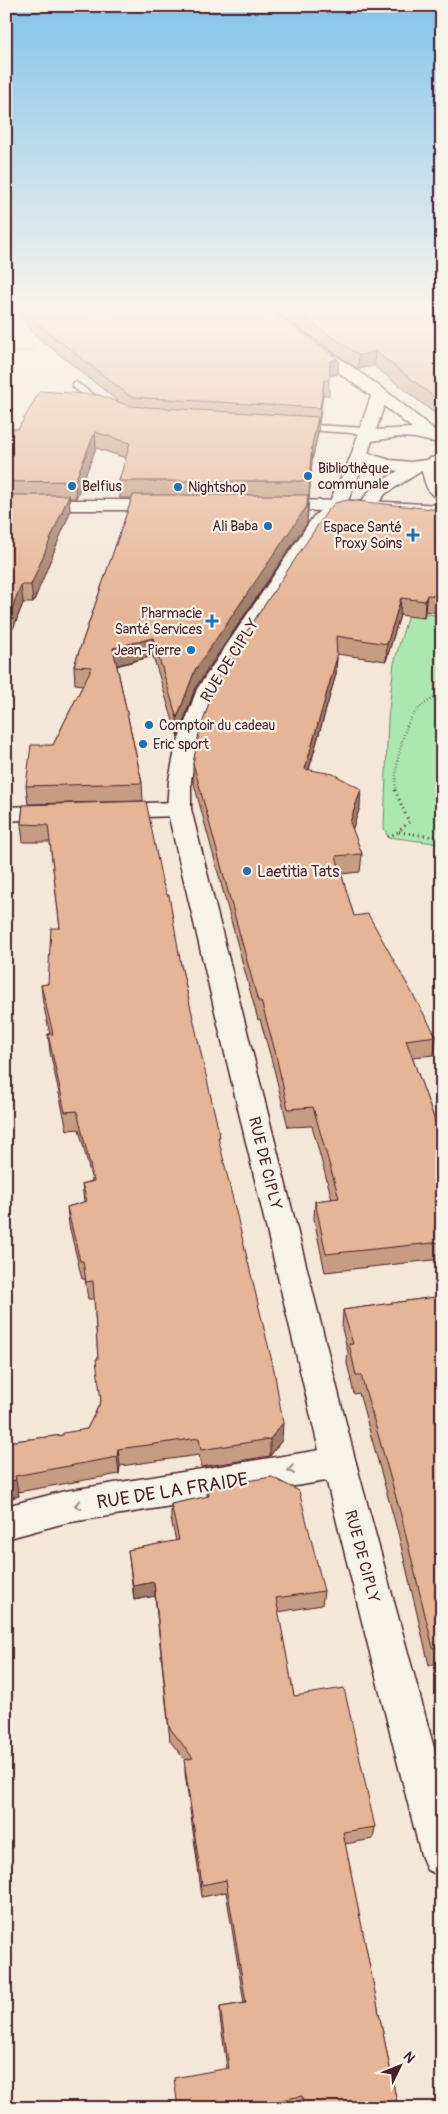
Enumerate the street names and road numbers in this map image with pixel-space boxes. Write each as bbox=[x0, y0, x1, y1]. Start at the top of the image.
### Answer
street label: RUE DE CIPLY bbox=[196, 615, 264, 706]
street label: RUE DE CIPLY bbox=[244, 1115, 286, 1212]
street label: RUE DE LA FRAIDE bbox=[95, 1467, 250, 1515]
street label: RUE DE CIPLY bbox=[340, 1508, 384, 1605]

